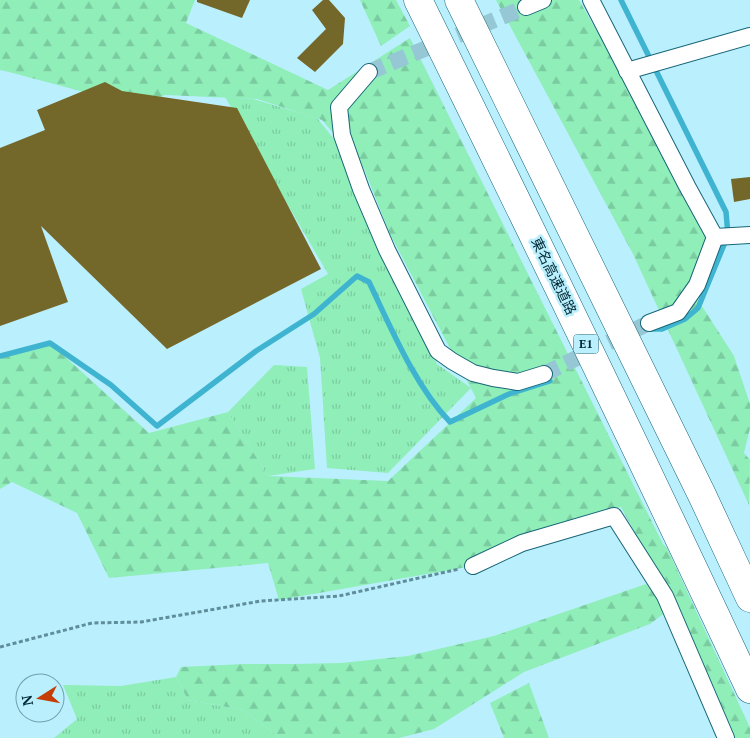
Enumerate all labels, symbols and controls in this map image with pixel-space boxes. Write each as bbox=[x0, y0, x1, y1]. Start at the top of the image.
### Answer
street label: 東名高速道路 bbox=[527, 234, 581, 318]
road number: E1 bbox=[574, 334, 598, 354]
north arrow bbox=[15, 673, 65, 723]
text: N bbox=[16, 693, 37, 708]

